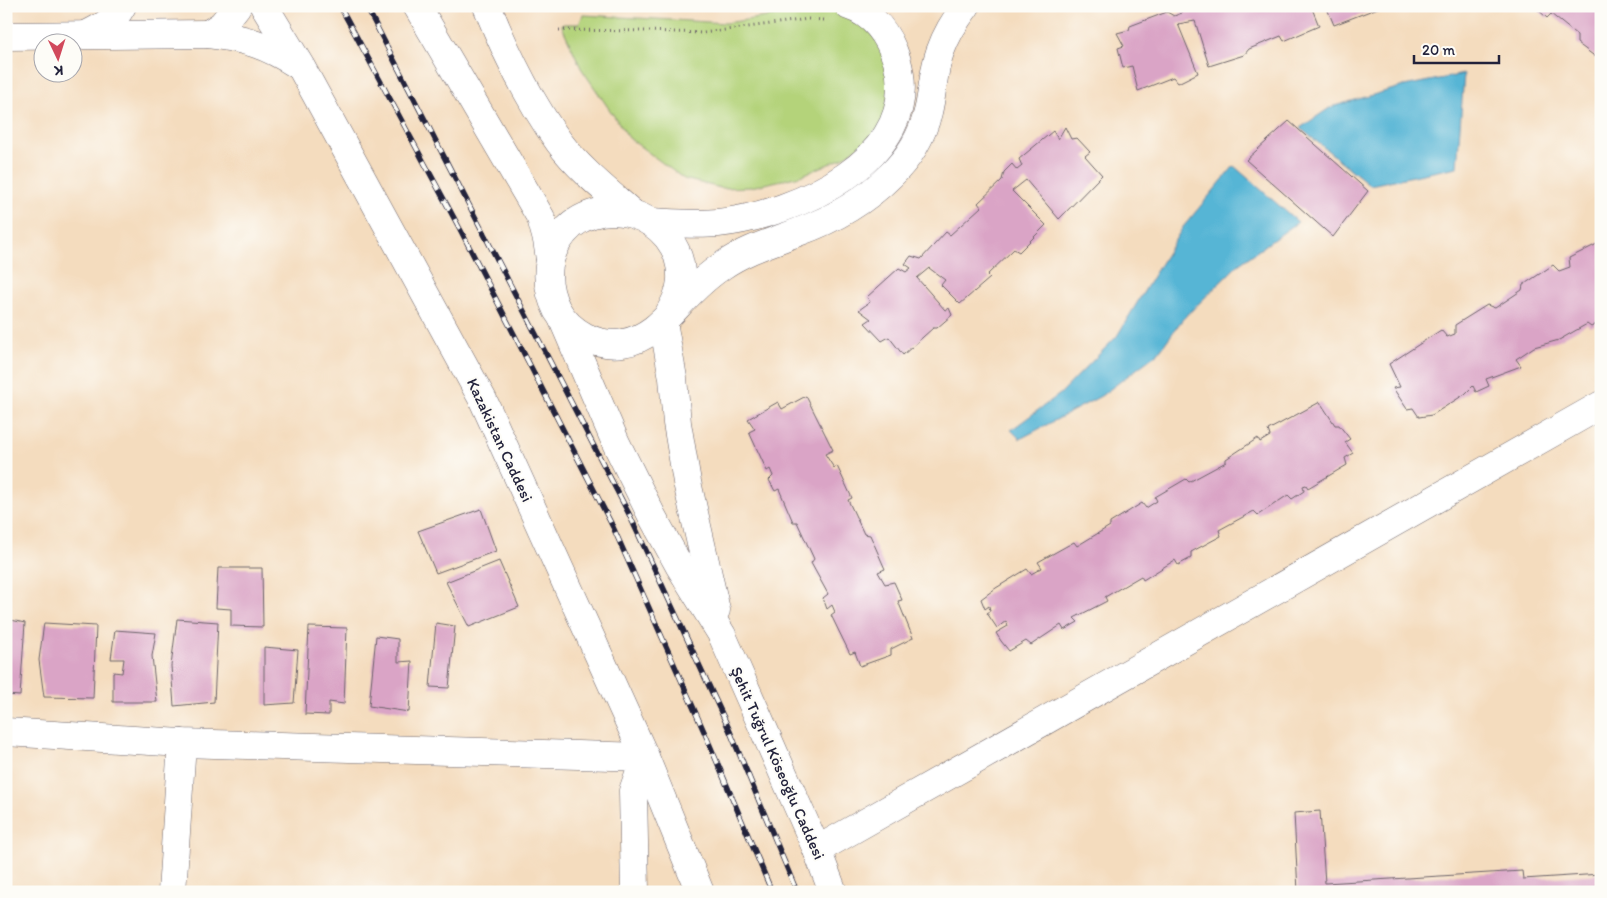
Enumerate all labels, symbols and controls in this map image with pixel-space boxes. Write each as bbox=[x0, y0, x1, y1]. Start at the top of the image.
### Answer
north arrow bbox=[32, 32, 82, 82]
scale bar bbox=[1414, 32, 1500, 64]
text: 20 m bbox=[1422, 41, 1456, 59]
text: K bbox=[53, 62, 64, 79]
street label: Kazakistan Caddesi bbox=[463, 375, 537, 505]
street label: Şehit Tuğrul Köseoğlu Caddesi bbox=[727, 664, 829, 862]

